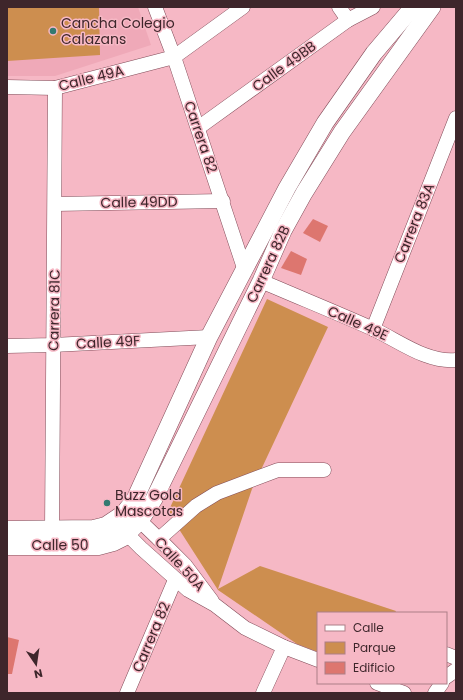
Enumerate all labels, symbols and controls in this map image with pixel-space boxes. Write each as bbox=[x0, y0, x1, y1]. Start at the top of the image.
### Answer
place label: Cancha Colegio Calazans bbox=[61, 13, 175, 49]
marker: Cancha Colegio Calazans bbox=[48, 26, 58, 36]
street label: Calle 49BB bbox=[248, 36, 320, 96]
street label: Calle 49A bbox=[56, 60, 126, 96]
street label: Carrera 82 bbox=[179, 98, 223, 176]
street label: Carrera 83A bbox=[389, 180, 439, 266]
street label: Calle 49DD bbox=[100, 191, 178, 213]
street label: Carrera 82B bbox=[241, 222, 295, 306]
street label: Carrera 81C bbox=[43, 269, 65, 351]
street label: Calle 49E bbox=[325, 301, 391, 345]
street label: Calle 49F bbox=[75, 330, 141, 354]
place label: Buzz Gold Mascotas bbox=[115, 485, 183, 521]
marker: Buzz Gold Mascotas bbox=[102, 498, 112, 508]
street label: Calle 50A bbox=[150, 533, 210, 595]
street label: Calle 50 bbox=[31, 535, 89, 555]
street label: Carrera 82 bbox=[127, 599, 175, 675]
legend bbox=[317, 612, 447, 684]
text: Calle bbox=[353, 619, 384, 636]
text: Parque bbox=[353, 639, 396, 656]
north arrow bbox=[16, 644, 56, 684]
text: Edificio bbox=[353, 659, 395, 676]
text: N bbox=[32, 665, 44, 682]

